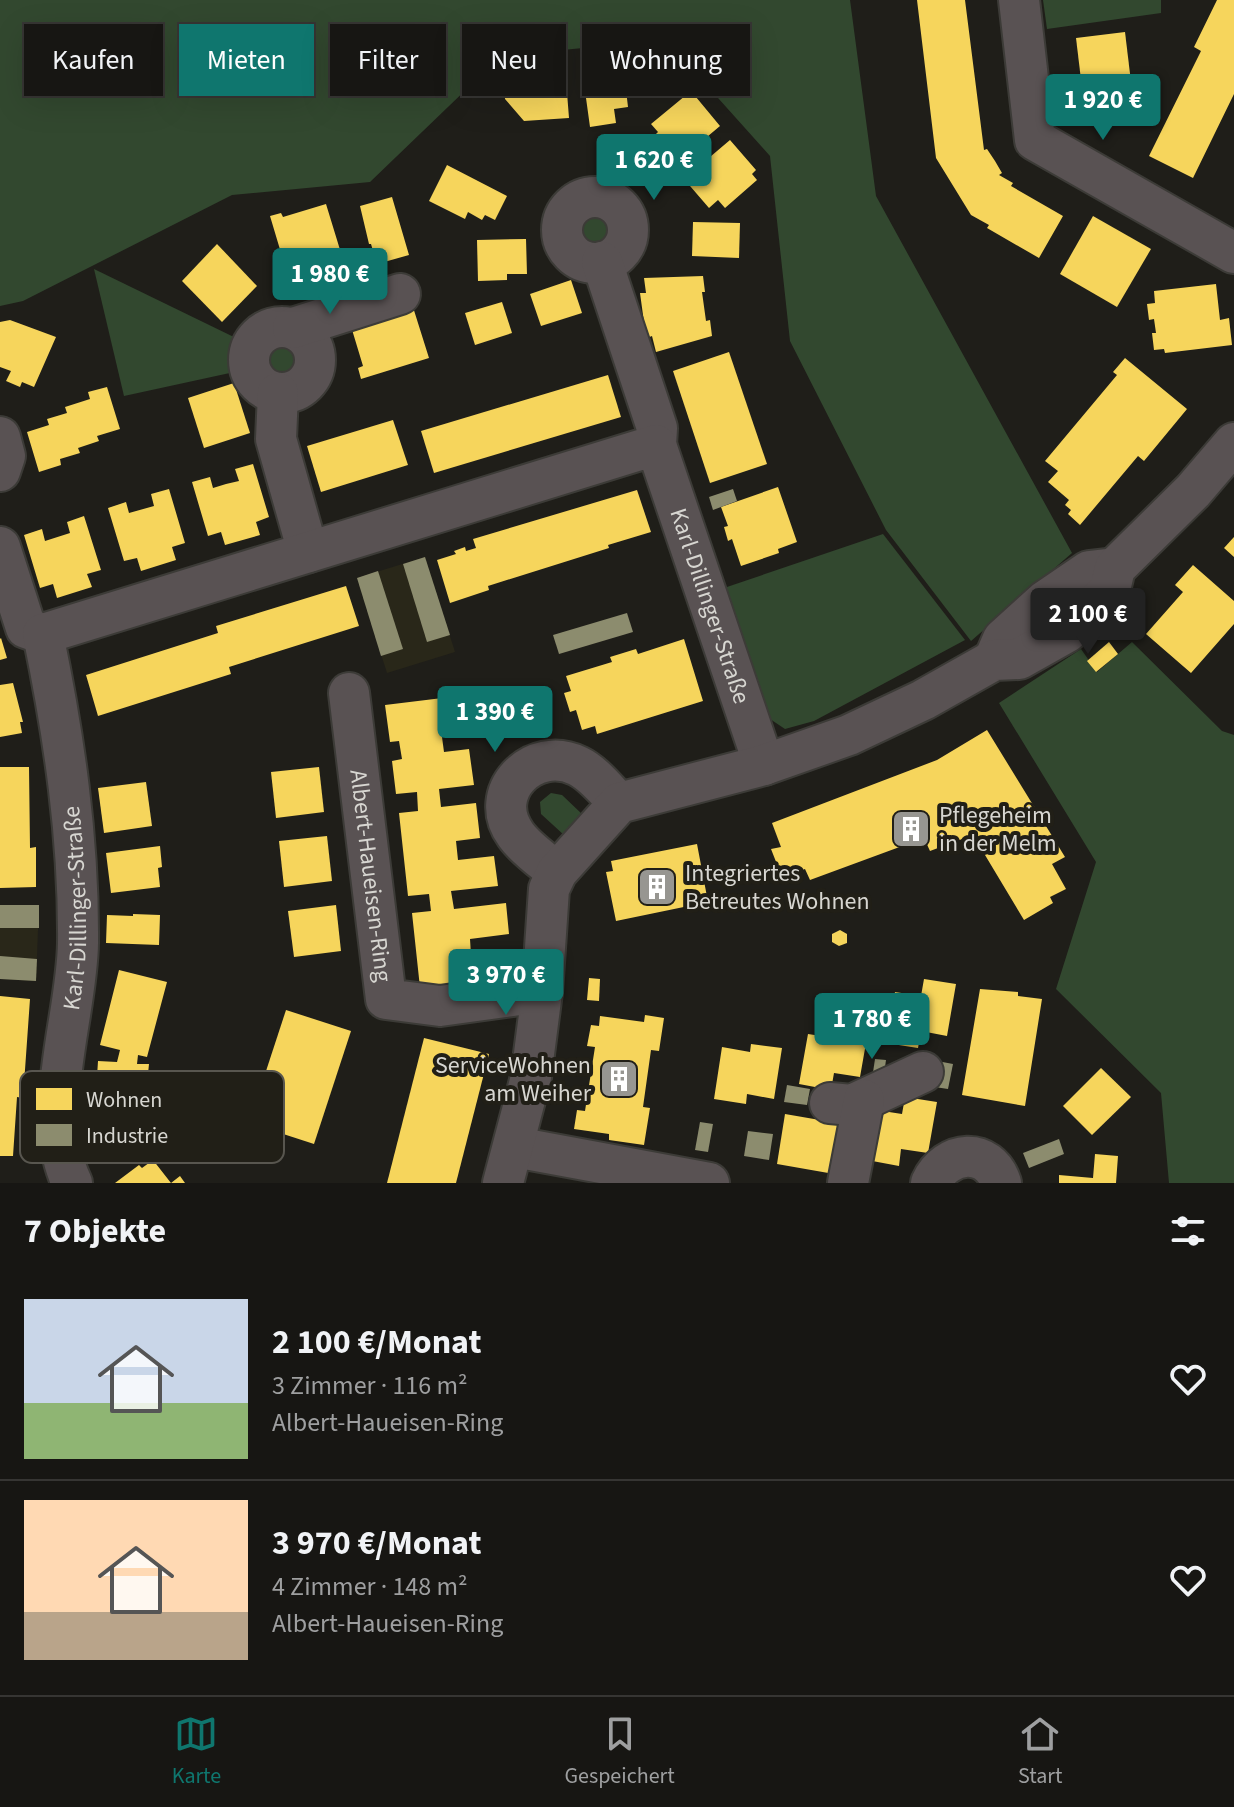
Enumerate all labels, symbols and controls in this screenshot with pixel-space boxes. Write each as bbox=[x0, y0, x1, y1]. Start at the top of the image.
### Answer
chip: Kaufen bbox=[24, 24, 163, 96]
chip: Mieten bbox=[179, 24, 314, 96]
chip: Filter bbox=[330, 24, 446, 96]
chip: Neu bbox=[462, 24, 566, 96]
chip: Wohnung bbox=[582, 24, 750, 96]
pin: 1 920 € bbox=[1029, 74, 1177, 142]
text: 1 920 € bbox=[1063, 81, 1143, 118]
pin: 1 620 € bbox=[580, 134, 728, 202]
text: 1 620 € bbox=[614, 141, 694, 178]
pin: 1 980 € bbox=[256, 248, 404, 316]
text: 1 980 € bbox=[290, 255, 370, 292]
street label: Karl-Dillinger-Straße bbox=[661, 503, 760, 708]
pin: 2 100 € bbox=[1014, 588, 1162, 656]
text: 2 100 € bbox=[1048, 595, 1128, 632]
pin: 1 390 € bbox=[421, 686, 569, 754]
text: 1 390 € bbox=[455, 693, 535, 730]
street label: Albert-Haueisen-Ring bbox=[341, 767, 401, 984]
place label: Pflegeheim in der Melm bbox=[939, 798, 1057, 861]
street label: Karl-Dillinger-Straße bbox=[54, 804, 96, 1013]
building icon: Pflegeheim in der Melm bbox=[890, 808, 932, 850]
place label: Integriertes Betreutes Wohnen bbox=[685, 856, 870, 919]
building icon: Integriertes Betreutes Wohnen bbox=[636, 866, 678, 908]
pin: 3 970 € bbox=[432, 949, 580, 1017]
text: 3 970 € bbox=[466, 956, 546, 993]
pin: 1 780 € bbox=[798, 993, 946, 1061]
text: 1 780 € bbox=[832, 1000, 912, 1037]
place label: ServiceWohnen am Weiher bbox=[435, 1048, 592, 1111]
building icon: ServiceWohnen am Weiher bbox=[598, 1058, 640, 1100]
legend bbox=[20, 1071, 284, 1163]
text: Wohnen bbox=[86, 1084, 162, 1116]
text: Industrie bbox=[86, 1120, 168, 1152]
text: 7 Objekte bbox=[24, 1207, 166, 1256]
icon: filters bbox=[1166, 1209, 1210, 1253]
text: 2 100 €/Monat bbox=[272, 1318, 481, 1367]
icon: home bbox=[88, 1331, 184, 1427]
icon: heart bbox=[1166, 1357, 1210, 1401]
text: 3 Zimmer · 116 m² bbox=[272, 1367, 468, 1404]
text: Albert-Haueisen-Ring bbox=[272, 1404, 503, 1441]
text: 3 970 €/Monat bbox=[272, 1519, 481, 1568]
icon: home bbox=[88, 1532, 184, 1628]
icon: heart bbox=[1166, 1558, 1210, 1602]
text: 4 Zimmer · 148 m² bbox=[272, 1568, 468, 1605]
text: Albert-Haueisen-Ring bbox=[272, 1605, 503, 1642]
tab: Karte bbox=[172, 1712, 221, 1792]
tab: Gespeichert bbox=[564, 1712, 675, 1792]
tab: Start bbox=[1018, 1712, 1062, 1792]

